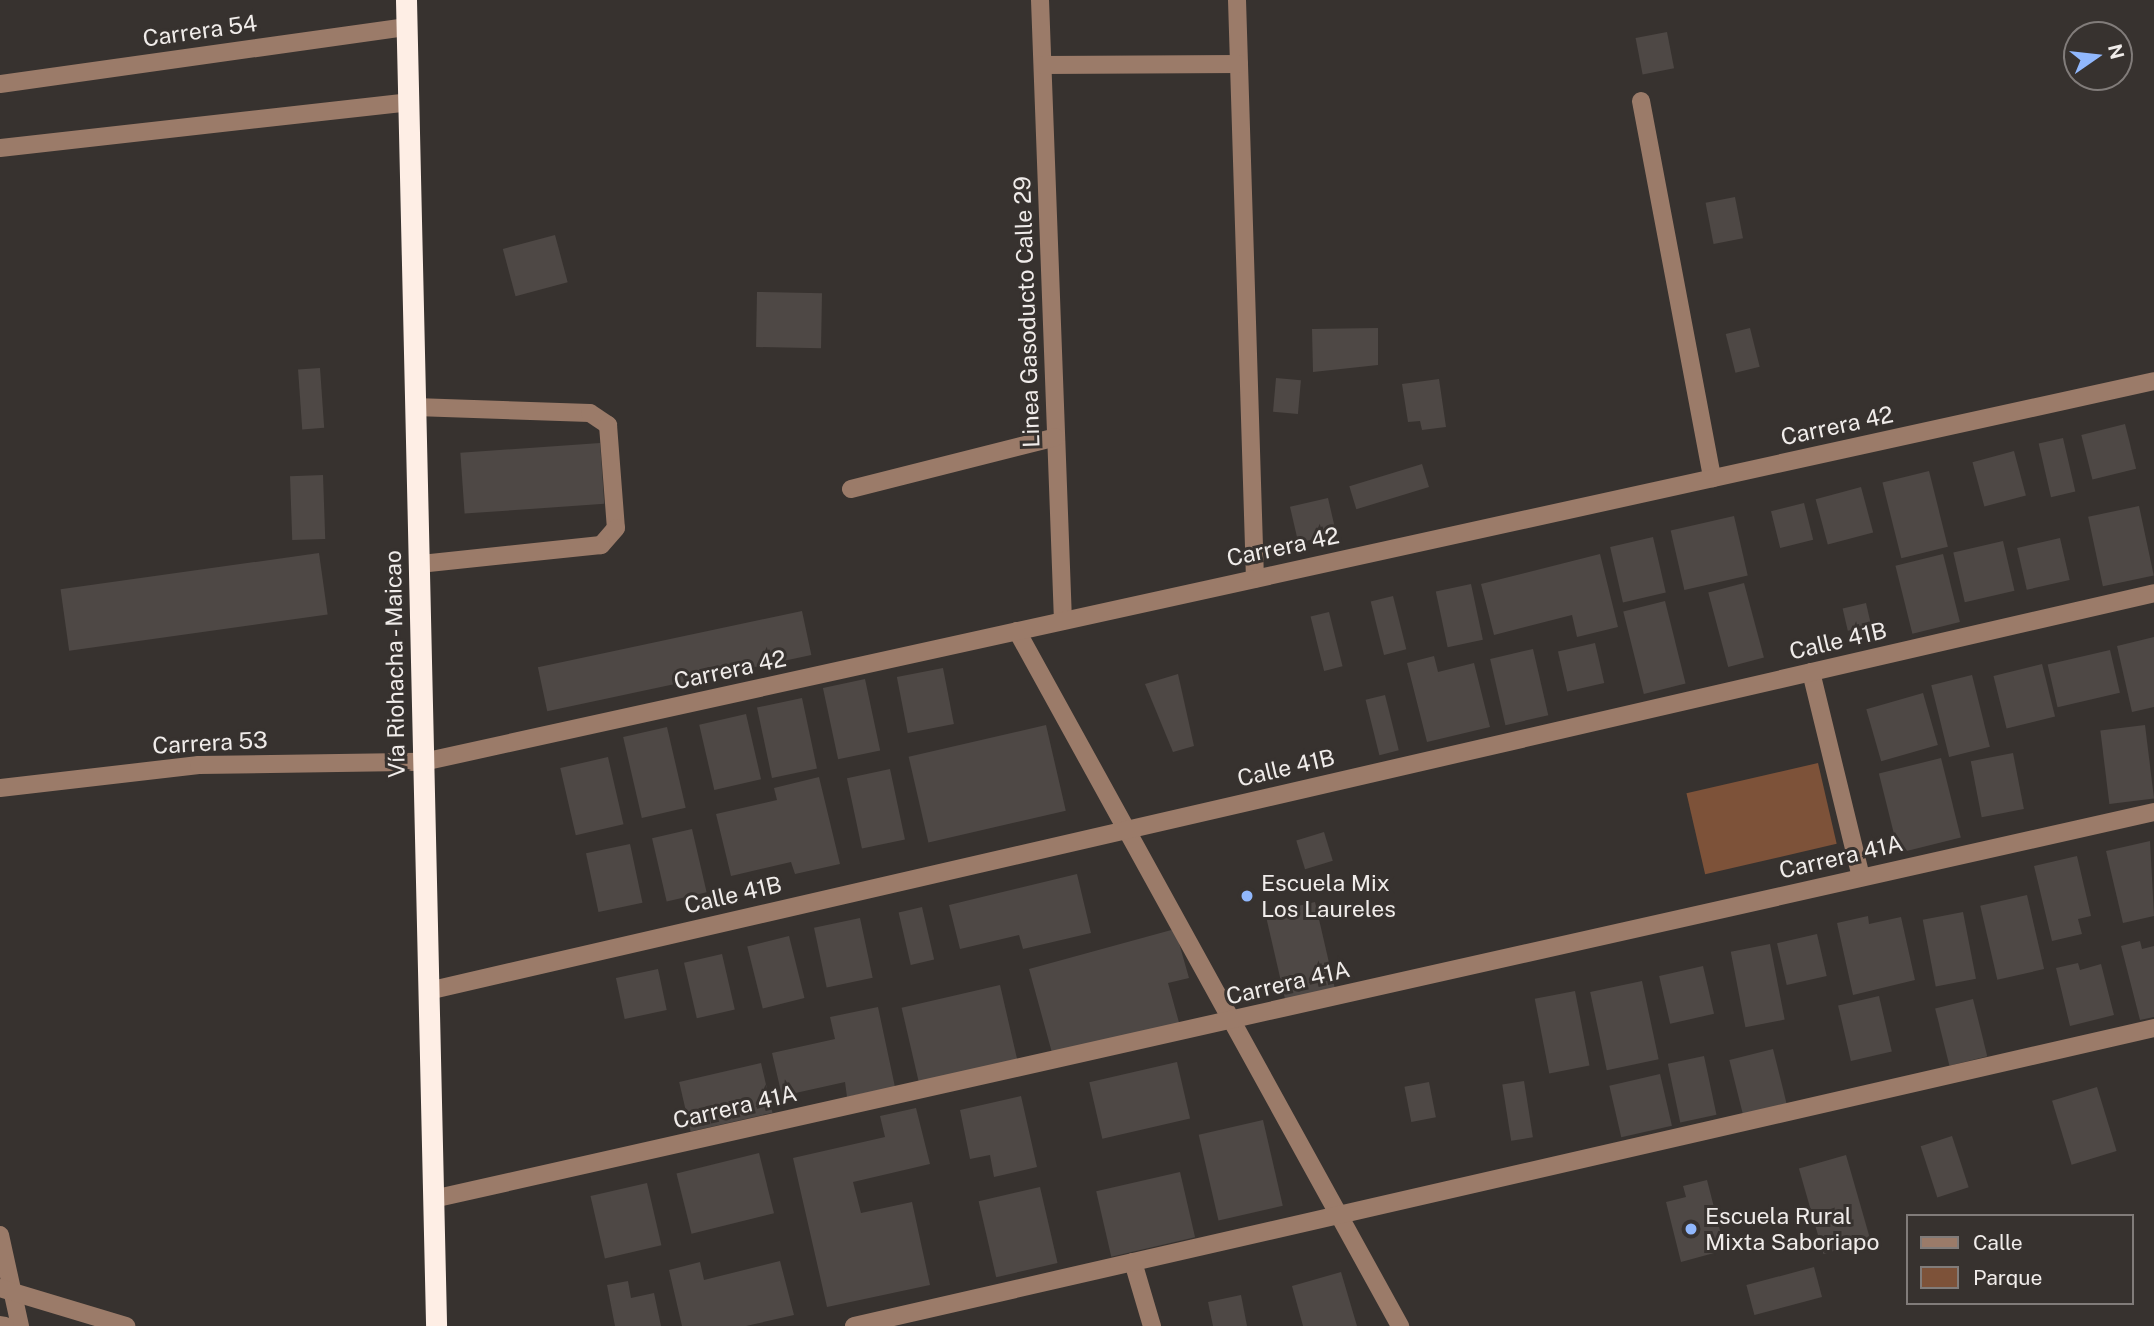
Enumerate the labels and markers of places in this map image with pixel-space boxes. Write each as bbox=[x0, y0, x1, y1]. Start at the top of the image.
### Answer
place label: Escuela Mix Los Laureles bbox=[1261, 869, 1396, 923]
marker: Escuela Mix Los Laureles bbox=[1239, 888, 1255, 904]
place label: Escuela Rural Mixta Saboriapo bbox=[1705, 1202, 1880, 1256]
marker: Escuela Rural Mixta Saboriapo bbox=[1683, 1221, 1699, 1237]

